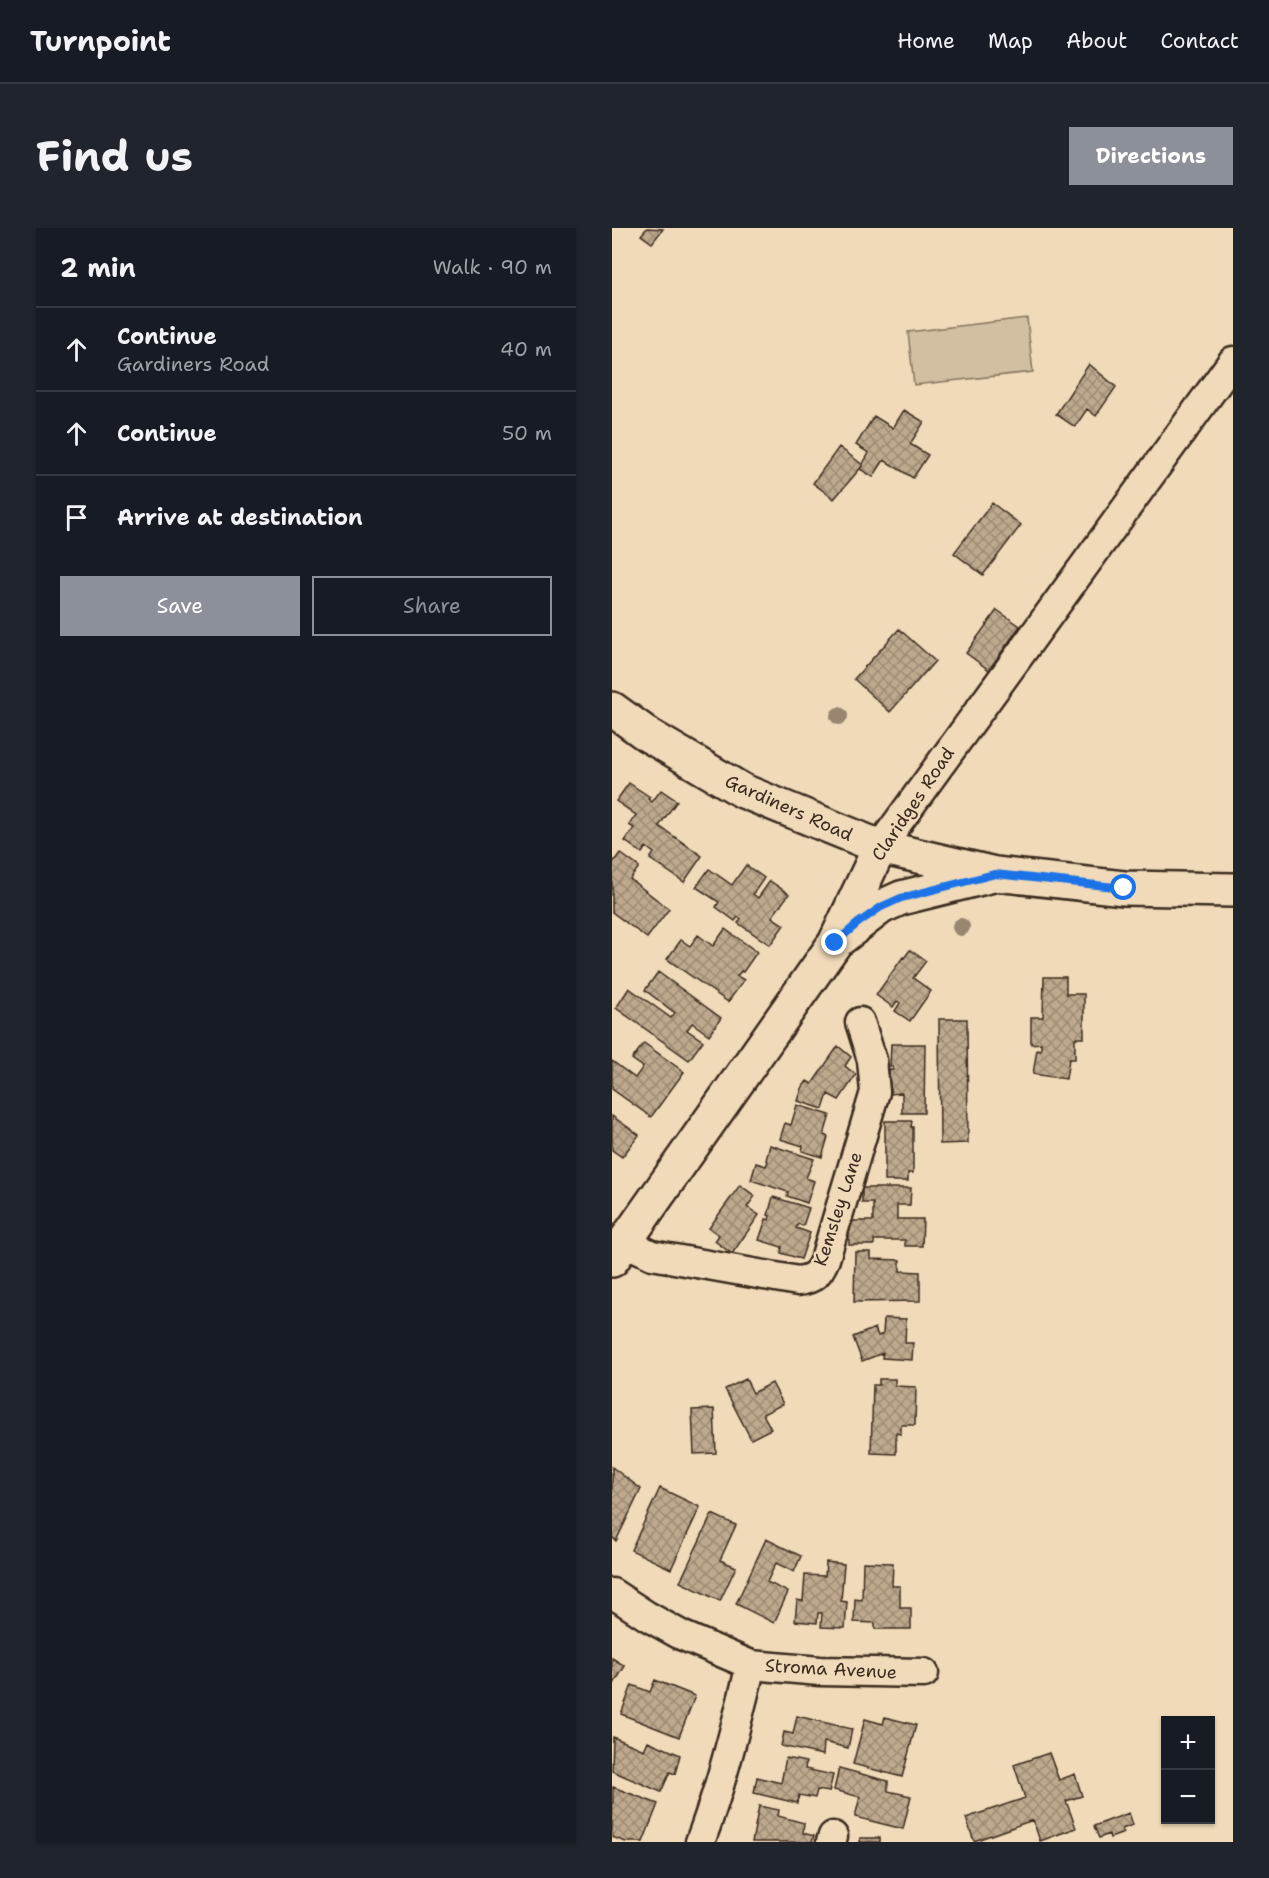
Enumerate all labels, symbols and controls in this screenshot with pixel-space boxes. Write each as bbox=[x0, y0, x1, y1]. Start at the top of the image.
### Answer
text: Turnpoint bbox=[30, 22, 171, 60]
text: Home bbox=[897, 27, 955, 55]
text: Map bbox=[988, 27, 1033, 55]
text: About bbox=[1066, 27, 1127, 55]
text: Contact bbox=[1160, 27, 1239, 55]
button: Directions bbox=[1069, 127, 1233, 185]
text: Find us bbox=[36, 128, 193, 184]
text: 2 min bbox=[60, 250, 136, 285]
text: Walk · 90 m bbox=[433, 254, 552, 280]
text: Continue bbox=[117, 322, 217, 351]
icon: ahead bbox=[60, 333, 93, 366]
text: 40 m bbox=[500, 336, 552, 362]
text: Gardiners Road bbox=[117, 351, 270, 377]
icon: ahead bbox=[60, 417, 93, 450]
text: Continue bbox=[117, 419, 217, 448]
text: 50 m bbox=[502, 420, 552, 446]
icon: arrive bbox=[60, 501, 93, 534]
text: Arrive at destination bbox=[117, 503, 363, 532]
button: Save bbox=[60, 576, 300, 636]
button: Share bbox=[312, 576, 552, 636]
street label: Claridges Road bbox=[866, 742, 960, 866]
street label: Gardiners Road bbox=[721, 769, 857, 847]
route start bbox=[1110, 874, 1136, 900]
route end bbox=[821, 929, 847, 955]
street label: Kemsley Lane bbox=[808, 1149, 868, 1269]
street label: Stroma Avenue bbox=[764, 1654, 898, 1684]
map controls bbox=[1161, 1716, 1215, 1824]
button: + bbox=[1161, 1716, 1215, 1770]
button: − bbox=[1161, 1770, 1215, 1824]

